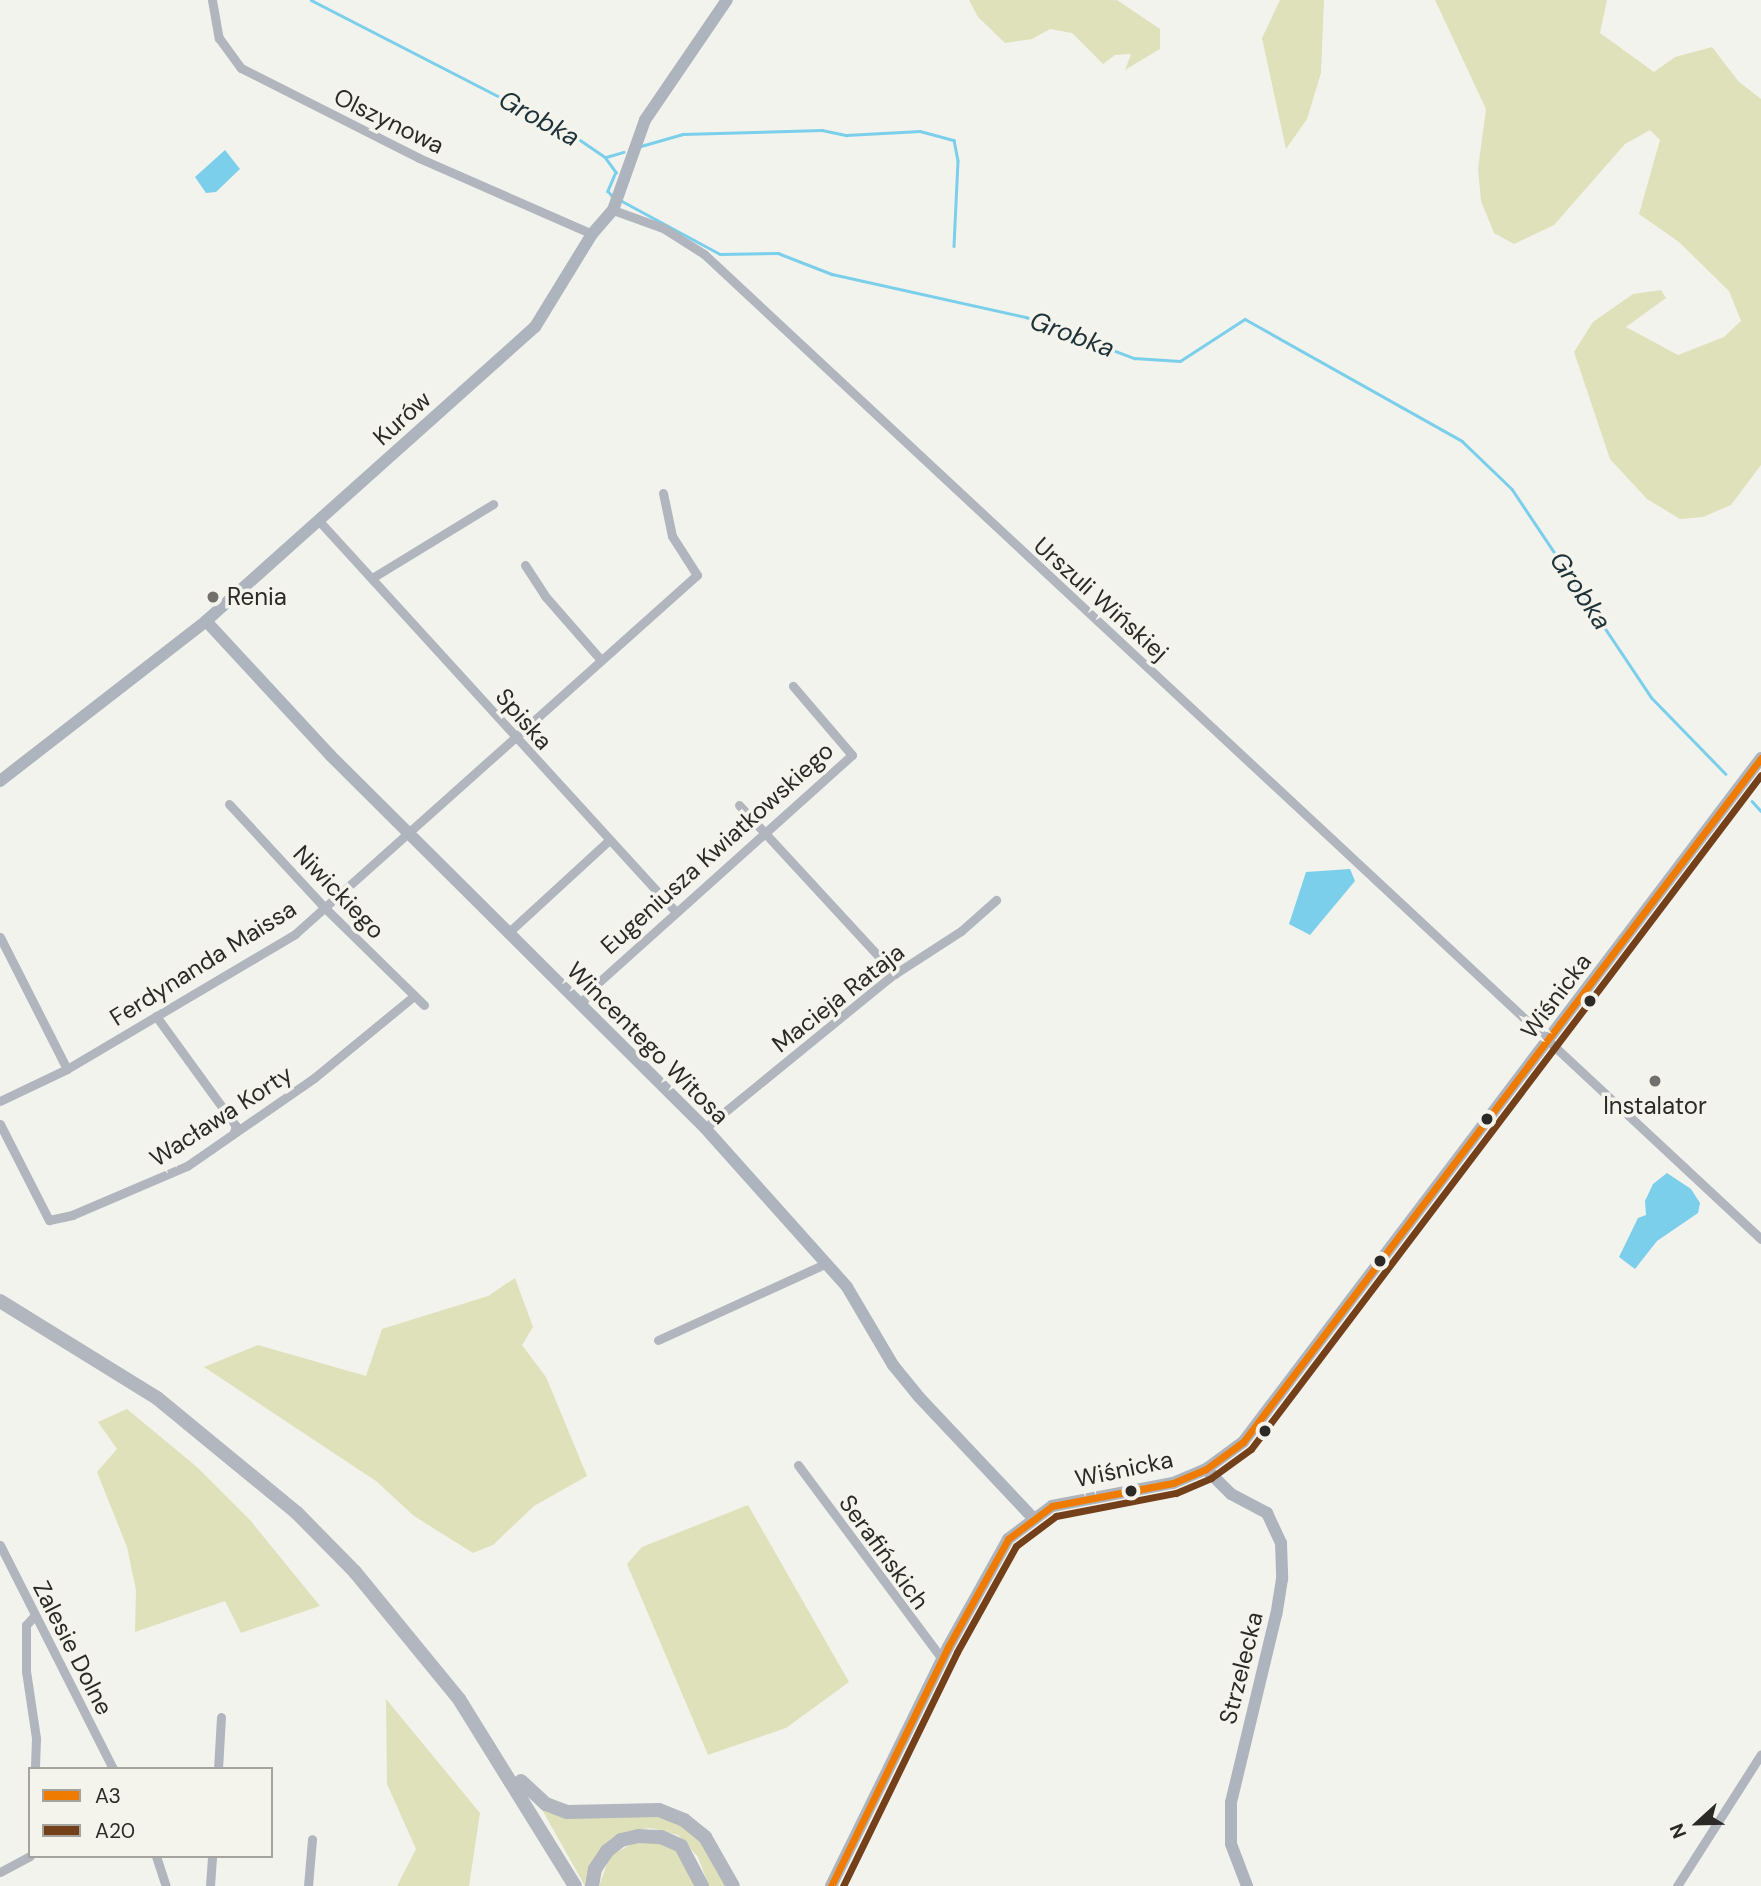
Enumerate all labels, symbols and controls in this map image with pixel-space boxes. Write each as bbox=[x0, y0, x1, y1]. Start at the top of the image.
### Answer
street label: Olszynowa bbox=[329, 82, 449, 160]
water label: Grobka bbox=[493, 84, 585, 154]
water label: Grobka bbox=[1026, 305, 1118, 365]
street label: Kurów bbox=[367, 385, 437, 451]
street label: Urszuli Wińskiej bbox=[1028, 531, 1174, 667]
water label: Grobka bbox=[1543, 546, 1617, 636]
place label: Renia bbox=[227, 583, 287, 611]
marker: Renia bbox=[205, 589, 221, 605]
street label: Spiska bbox=[490, 682, 558, 756]
street label: Eugeniusza Kwiatkowskiego bbox=[595, 736, 839, 960]
street label: Niwickiego bbox=[287, 839, 391, 945]
street label: Ferdynanda Maissa bbox=[105, 894, 301, 1032]
street label: Macieja Rataja bbox=[766, 938, 910, 1058]
street label: Wiśnicka bbox=[1515, 948, 1597, 1044]
street label: Wincentego Witosa bbox=[561, 956, 735, 1130]
unlabelled marker bbox=[1583, 994, 1597, 1008]
street label: Wacława Korty bbox=[144, 1059, 298, 1173]
marker: Instalator bbox=[1647, 1073, 1663, 1089]
place label: Instalator bbox=[1603, 1092, 1707, 1120]
unlabelled marker bbox=[1480, 1112, 1494, 1126]
unlabelled marker bbox=[1373, 1254, 1387, 1268]
unlabelled marker bbox=[1258, 1424, 1272, 1438]
street label: Wiśnicka bbox=[1072, 1445, 1176, 1493]
unlabelled marker bbox=[1124, 1484, 1138, 1498]
street label: Serafińskich bbox=[833, 1489, 935, 1615]
street label: Zalesie Dolne bbox=[27, 1576, 119, 1720]
street label: Strzelecka bbox=[1213, 1609, 1269, 1727]
legend bbox=[28, 1767, 273, 1858]
text: A3 bbox=[95, 1782, 121, 1810]
north arrow bbox=[1663, 1788, 1733, 1858]
text: A20 bbox=[95, 1817, 135, 1845]
text: N bbox=[1664, 1820, 1692, 1842]

